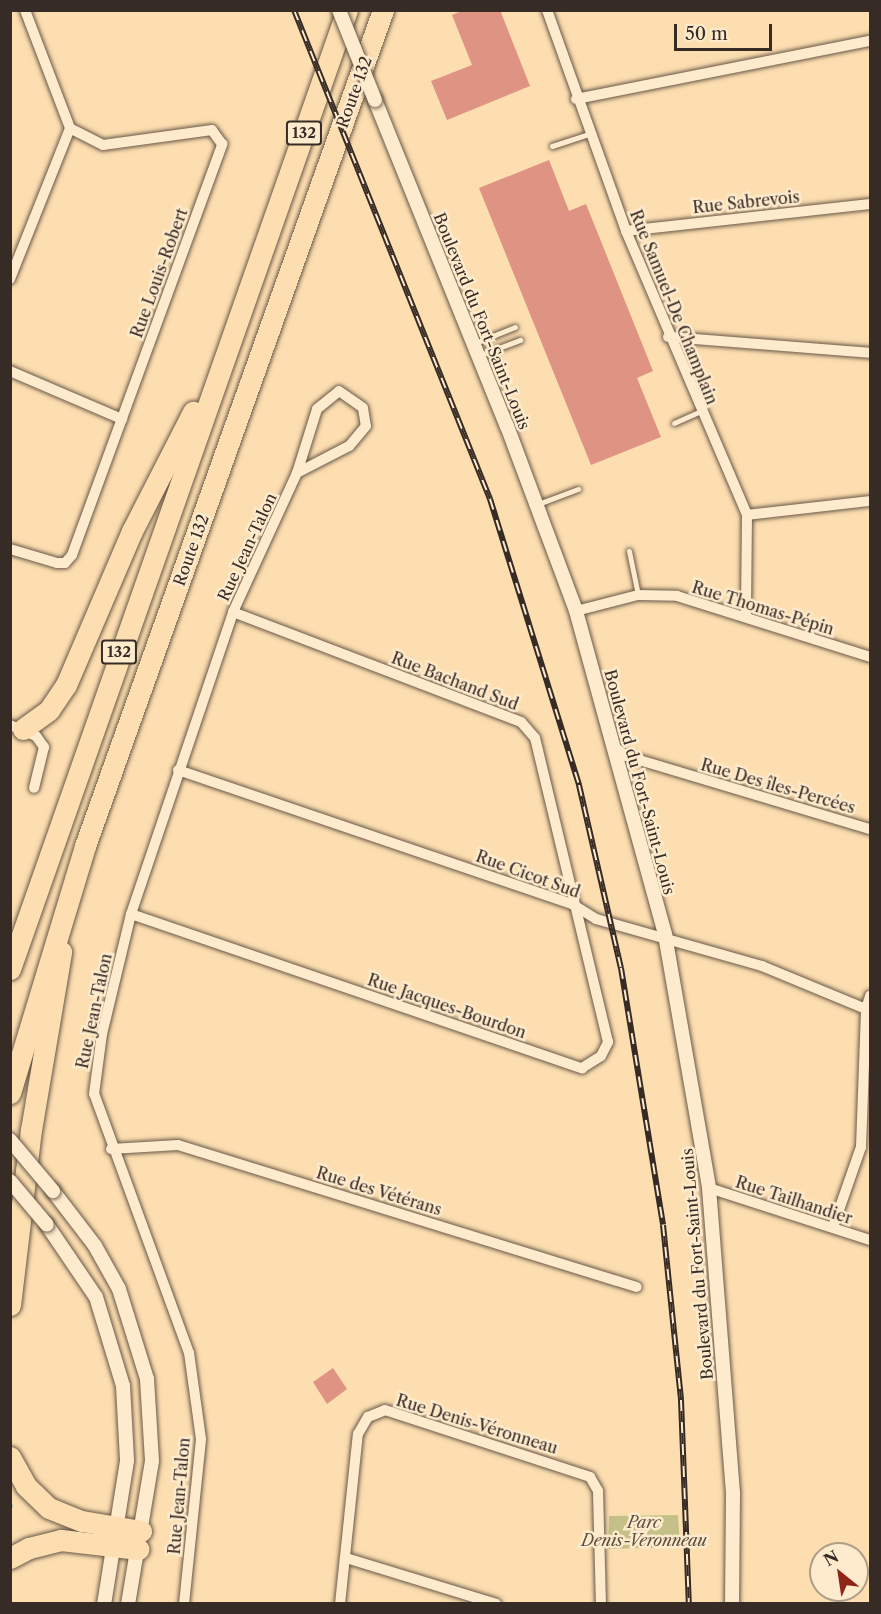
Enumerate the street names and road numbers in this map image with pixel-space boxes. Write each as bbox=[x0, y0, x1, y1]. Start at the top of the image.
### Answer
street label: Route 132 bbox=[332, 54, 376, 130]
road number: 132 bbox=[284, 121, 324, 145]
street label: Rue Sabrevois bbox=[692, 187, 800, 217]
street label: Rue Louis-Robert bbox=[127, 206, 191, 340]
street label: Rue Samuel-De Champlain bbox=[626, 207, 722, 407]
street label: Boulevard du Fort-Saint-Louis bbox=[430, 210, 534, 432]
street label: Rue Jean-Talon bbox=[214, 490, 280, 604]
street label: Route 132 bbox=[169, 512, 213, 588]
street label: Rue Thomas-Pépin bbox=[689, 577, 837, 639]
road number: 132 bbox=[100, 640, 138, 664]
street label: Rue Bachand Sud bbox=[389, 648, 521, 714]
street label: Boulevard du Fort-Saint-Louis bbox=[601, 667, 679, 897]
street label: Rue Des îles-Percées bbox=[699, 755, 857, 817]
street label: Rue Cicot Sud bbox=[473, 846, 583, 902]
street label: Rue Jean-Talon bbox=[72, 952, 116, 1070]
street label: Rue Jacques-Bourdon bbox=[365, 970, 529, 1042]
street label: Boulevard du Fort-Saint-Louis bbox=[677, 1148, 717, 1380]
street label: Rue des Vétérans bbox=[314, 1163, 444, 1219]
street label: Rue Tailhandier bbox=[733, 1172, 855, 1228]
street label: Rue Denis-Véronneau bbox=[394, 1390, 560, 1458]
street label: Rue Jean-Talon bbox=[164, 1437, 194, 1555]

